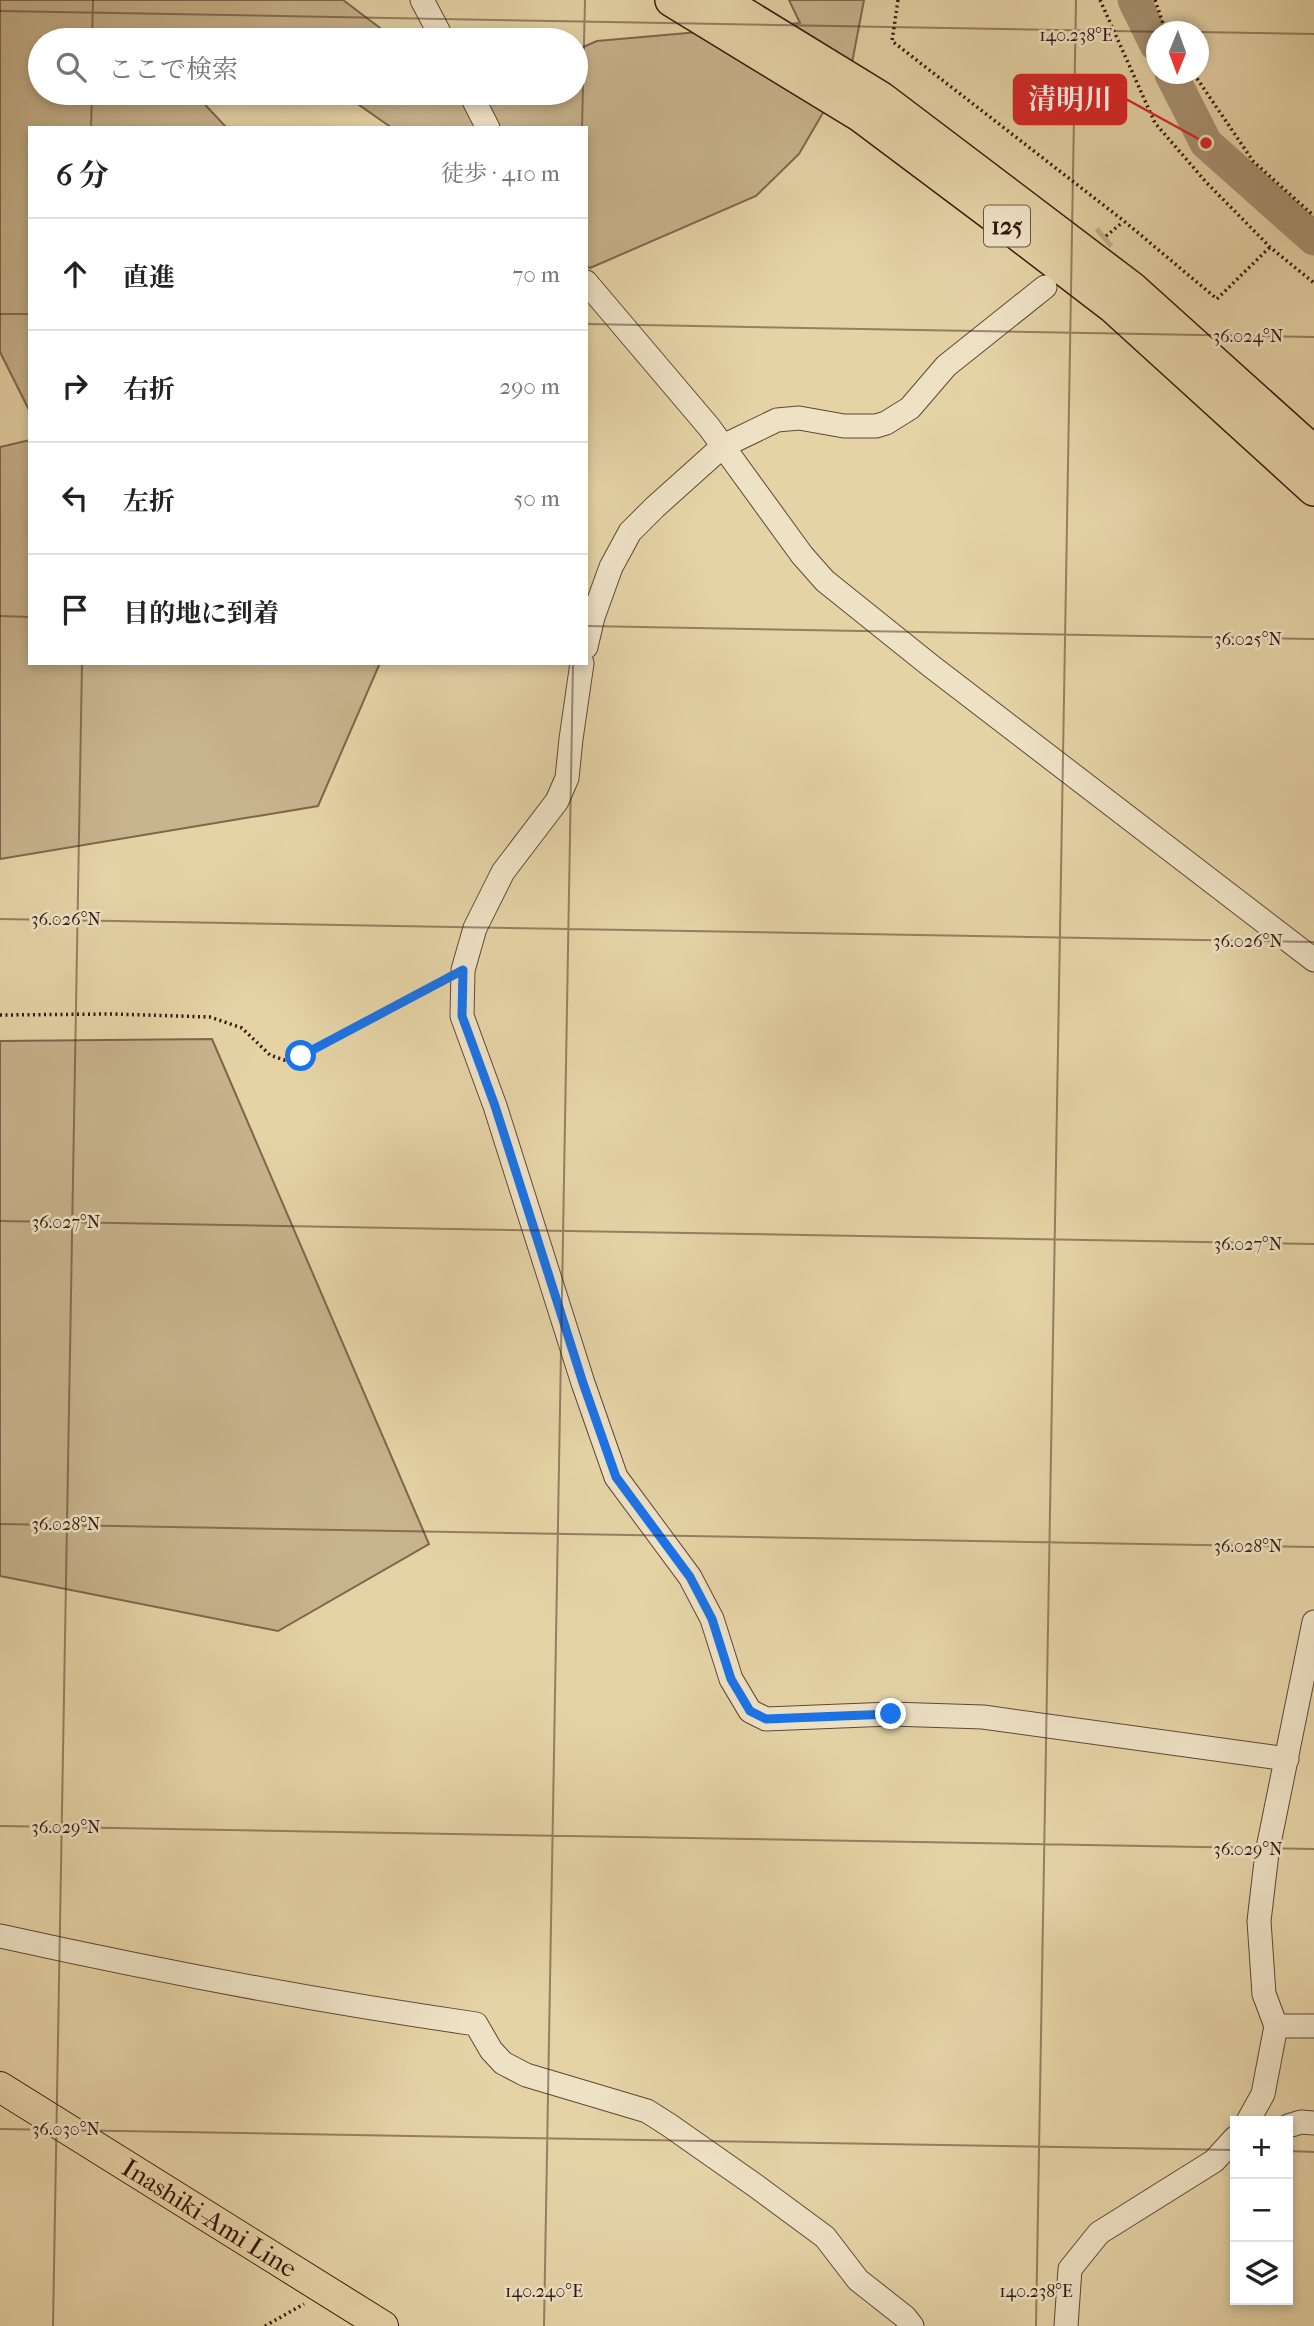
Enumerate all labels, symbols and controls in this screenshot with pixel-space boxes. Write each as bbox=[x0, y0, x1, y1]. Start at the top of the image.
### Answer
north arrow bbox=[1146, 21, 1209, 84]
text: 140.238°E bbox=[1039, 25, 1113, 46]
search box bbox=[28, 28, 588, 105]
icon: search bbox=[52, 48, 90, 86]
text: ここで検索 bbox=[108, 54, 238, 85]
callout: 清明川 bbox=[1014, 75, 1126, 124]
text: 清明川 bbox=[1028, 83, 1112, 116]
text: 6 分 bbox=[56, 158, 109, 193]
text: 徒歩 · 410 m bbox=[441, 160, 560, 187]
road number: 125 bbox=[984, 206, 1030, 246]
icon: ahead bbox=[56, 255, 94, 293]
text: 70 m bbox=[512, 261, 560, 288]
text: 直進 bbox=[123, 262, 175, 293]
text: 36.024°N bbox=[1213, 326, 1284, 347]
icon: right bbox=[56, 367, 94, 405]
text: 290 m bbox=[499, 373, 560, 400]
text: 右折 bbox=[123, 374, 175, 405]
icon: left bbox=[56, 479, 94, 517]
text: 50 m bbox=[513, 485, 560, 512]
text: 左折 bbox=[123, 486, 175, 517]
icon: arrive bbox=[56, 591, 94, 629]
text: 目的地に到着 bbox=[123, 598, 279, 629]
text: 36.025°N bbox=[1214, 629, 1282, 650]
text: 36.026°N bbox=[31, 909, 101, 930]
text: 36.026°N bbox=[1213, 931, 1283, 952]
route start bbox=[285, 1040, 316, 1071]
text: 36.027°N bbox=[32, 1212, 101, 1233]
text: 36.027°N bbox=[1214, 1234, 1283, 1255]
text: 36.028°N bbox=[31, 1514, 101, 1535]
text: 36.028°N bbox=[1213, 1536, 1283, 1557]
route end bbox=[875, 1698, 906, 1729]
text: 36.029°N bbox=[31, 1817, 101, 1838]
text: 36.029°N bbox=[1213, 1839, 1283, 1860]
map controls bbox=[1230, 2116, 1293, 2305]
button: + bbox=[1230, 2116, 1293, 2179]
text: 36.030°N bbox=[32, 2119, 100, 2140]
street label: Inashiki-Ami Line bbox=[116, 2152, 302, 2284]
button: − bbox=[1230, 2179, 1293, 2242]
button: layers bbox=[1230, 2242, 1293, 2305]
text: 140.240°E bbox=[505, 2281, 583, 2302]
text: 140.238°E bbox=[999, 2281, 1073, 2302]

